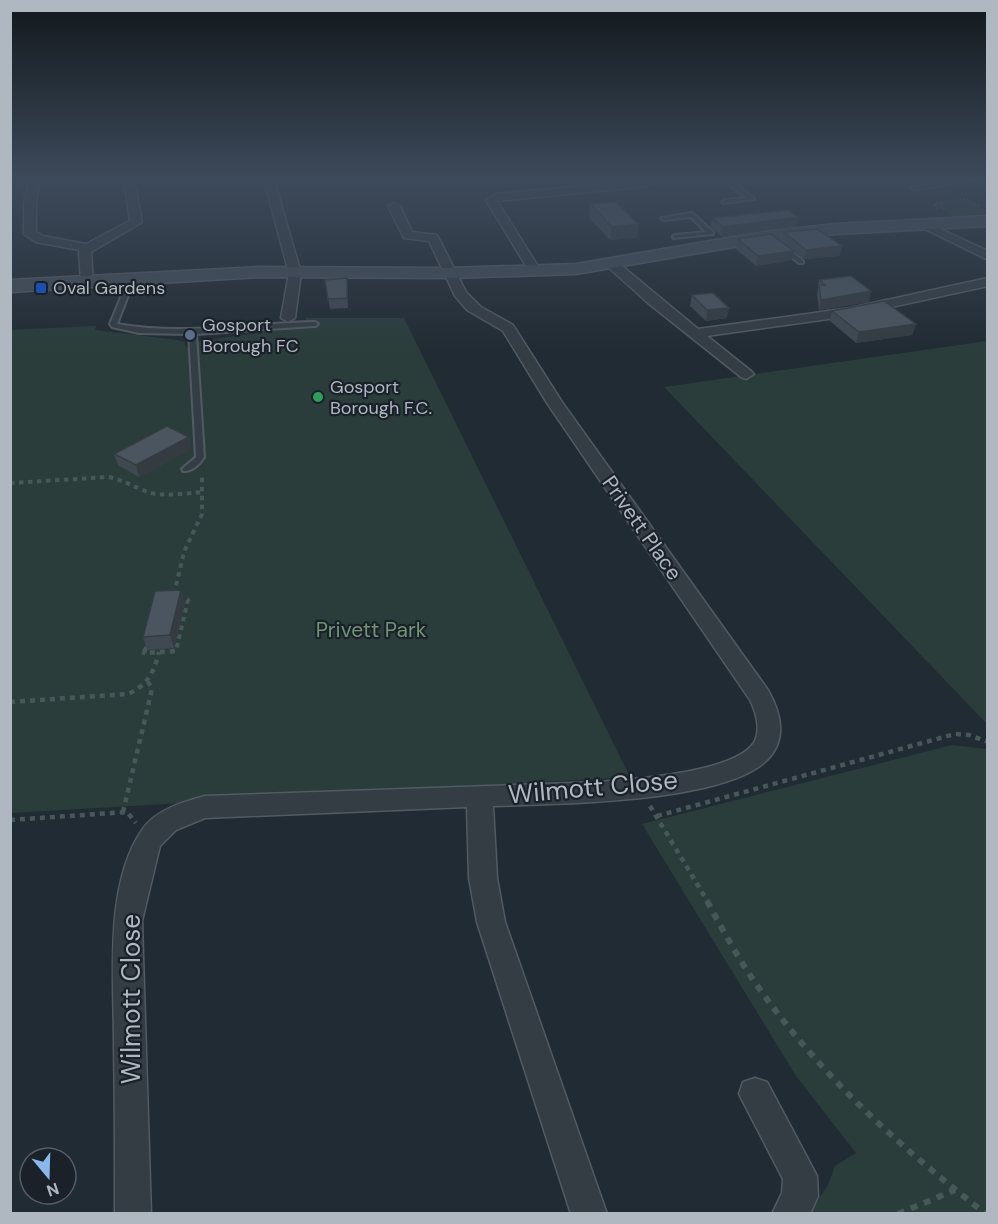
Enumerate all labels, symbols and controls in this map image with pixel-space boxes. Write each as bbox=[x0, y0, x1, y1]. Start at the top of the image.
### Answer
place label: Oval Gardens bbox=[53, 276, 165, 300]
marker: Oval Gardens bbox=[34, 281, 48, 295]
place label: Gosport Borough FC bbox=[202, 313, 299, 358]
marker: Gosport Borough FC bbox=[183, 328, 197, 342]
place label: Gosport Borough F.C. bbox=[330, 375, 432, 420]
marker: Gosport Borough F.C. bbox=[311, 390, 325, 404]
street label: Privett Place bbox=[596, 470, 688, 586]
park label: Privett Park bbox=[316, 616, 427, 644]
street label: Wilmott Close bbox=[507, 763, 679, 811]
street label: Wilmott Close bbox=[114, 914, 148, 1084]
north arrow bbox=[18, 1146, 78, 1206]
text: N bbox=[44, 1178, 62, 1202]

